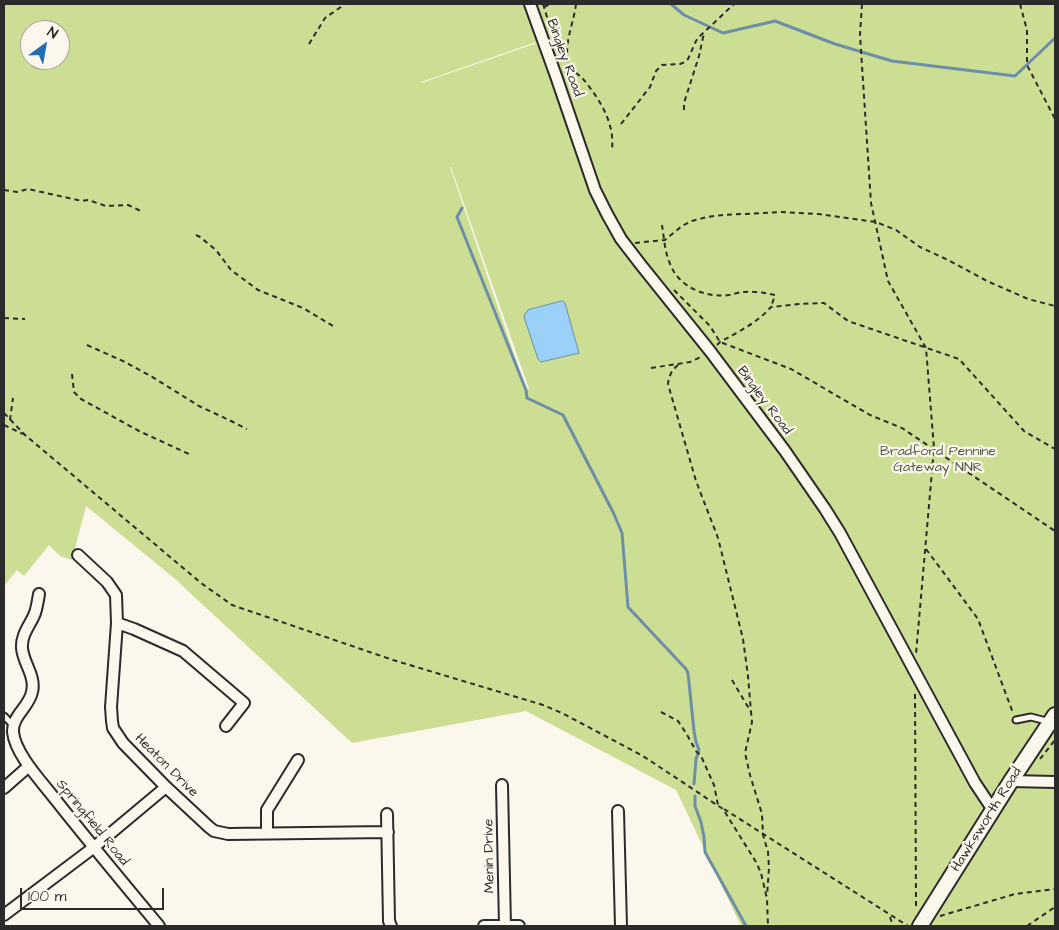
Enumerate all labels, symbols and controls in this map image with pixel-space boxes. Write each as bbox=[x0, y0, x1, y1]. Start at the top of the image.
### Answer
street label: Bingley Road bbox=[542, 17, 586, 99]
north arrow bbox=[20, 20, 70, 70]
text: N bbox=[43, 22, 61, 44]
street label: Bingley Road bbox=[733, 363, 795, 439]
park label: Bradford Pennine Gateway NNR bbox=[880, 444, 996, 477]
street label: Heaton Drive bbox=[131, 731, 201, 801]
street label: Hawksworth Road bbox=[948, 765, 1026, 875]
street label: Springfield Road bbox=[52, 777, 132, 869]
street label: Menin Drive bbox=[481, 819, 499, 893]
scale bar bbox=[22, 878, 166, 910]
text: 100 m bbox=[28, 886, 67, 907]

